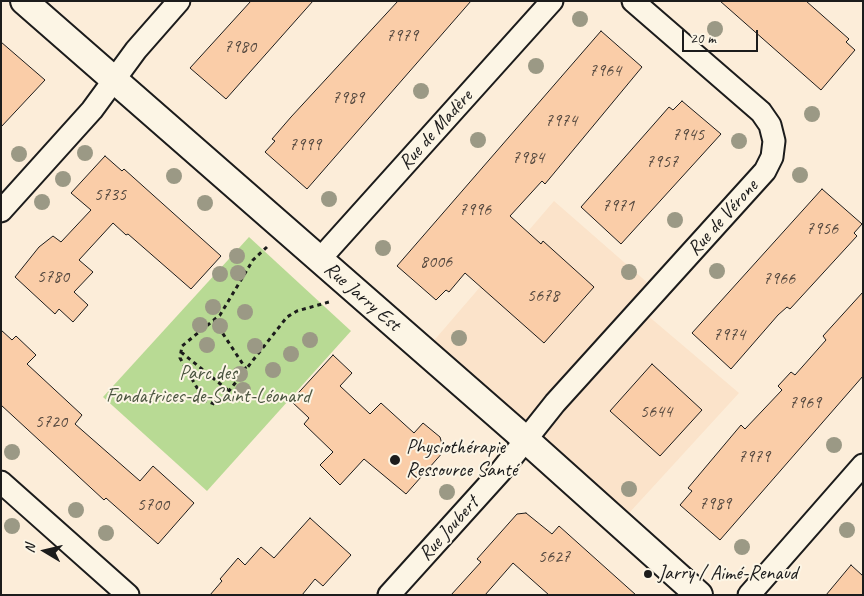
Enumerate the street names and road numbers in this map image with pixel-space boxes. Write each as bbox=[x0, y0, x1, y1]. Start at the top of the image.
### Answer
street label: Rue de Madère bbox=[394, 85, 478, 175]
street label: Rue de Vérone bbox=[683, 175, 763, 261]
street label: Rue Jarry Est bbox=[319, 257, 405, 337]
street label: Rue Joubert bbox=[414, 492, 484, 566]

